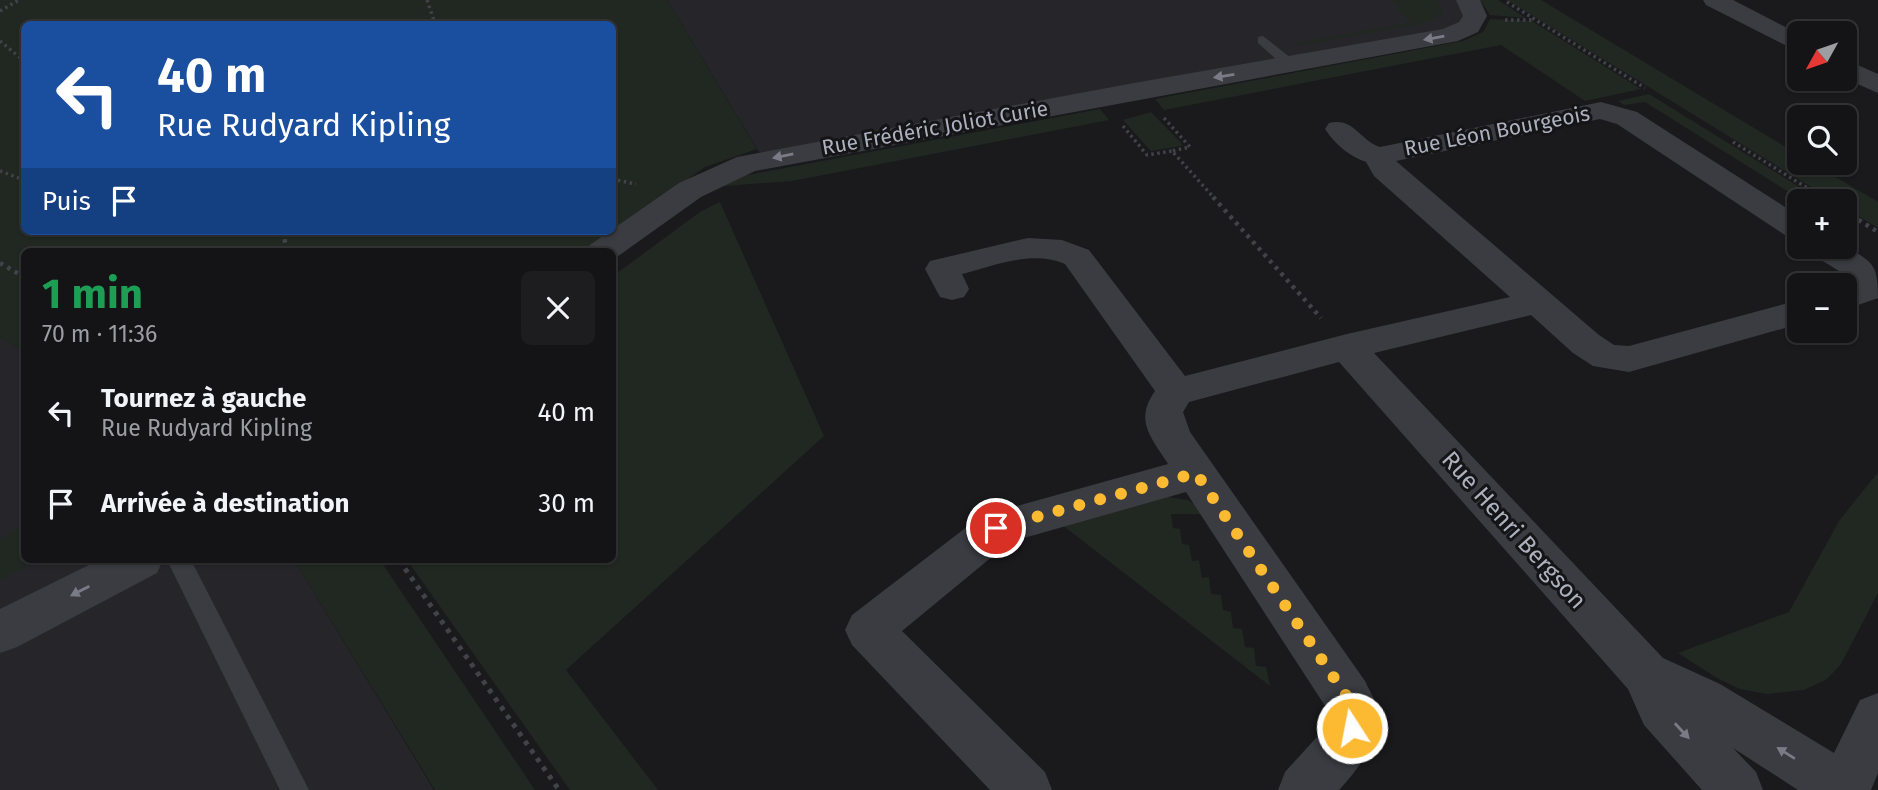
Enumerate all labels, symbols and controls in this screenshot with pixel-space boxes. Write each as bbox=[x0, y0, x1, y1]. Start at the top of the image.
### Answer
north arrow bbox=[1787, 21, 1857, 91]
map controls bbox=[1787, 21, 1857, 343]
one-way arrow bbox=[1422, 33, 1444, 44]
text: 40 m bbox=[157, 46, 266, 105]
icon: left bbox=[42, 49, 133, 140]
one-way arrow bbox=[1213, 71, 1235, 82]
street label: Rue Frédéric Joliot Curie bbox=[820, 95, 1050, 161]
street label: Rue Léon Bourgeois bbox=[1402, 100, 1592, 162]
button: search bbox=[1787, 105, 1857, 175]
text: Rue Rudyard Kipling bbox=[157, 106, 450, 144]
one-way arrow bbox=[772, 150, 794, 161]
icon: arrive bbox=[105, 182, 143, 220]
text: Puis bbox=[42, 186, 91, 217]
button: + bbox=[1787, 189, 1857, 259]
text: 1 min bbox=[42, 269, 143, 319]
button: close bbox=[521, 271, 595, 345]
button: − bbox=[1787, 273, 1857, 343]
text: 70 m · 11:36 bbox=[42, 320, 157, 348]
text: Tournez à gauche bbox=[101, 383, 306, 414]
icon: left bbox=[42, 394, 80, 432]
text: 40 m bbox=[537, 397, 595, 428]
text: Rue Rudyard Kipling bbox=[101, 414, 312, 442]
street label: Rue Henri Bergson bbox=[1436, 446, 1592, 614]
icon: arrive bbox=[42, 485, 80, 523]
text: Arrivée à destination bbox=[101, 488, 350, 519]
text: 30 m bbox=[538, 488, 595, 519]
pin bbox=[966, 498, 1026, 558]
icon: arrive bbox=[977, 509, 1015, 547]
one-way arrow bbox=[71, 585, 90, 597]
position arrow bbox=[1315, 691, 1389, 765]
one-way arrow bbox=[1674, 722, 1690, 739]
one-way arrow bbox=[1776, 747, 1795, 759]

